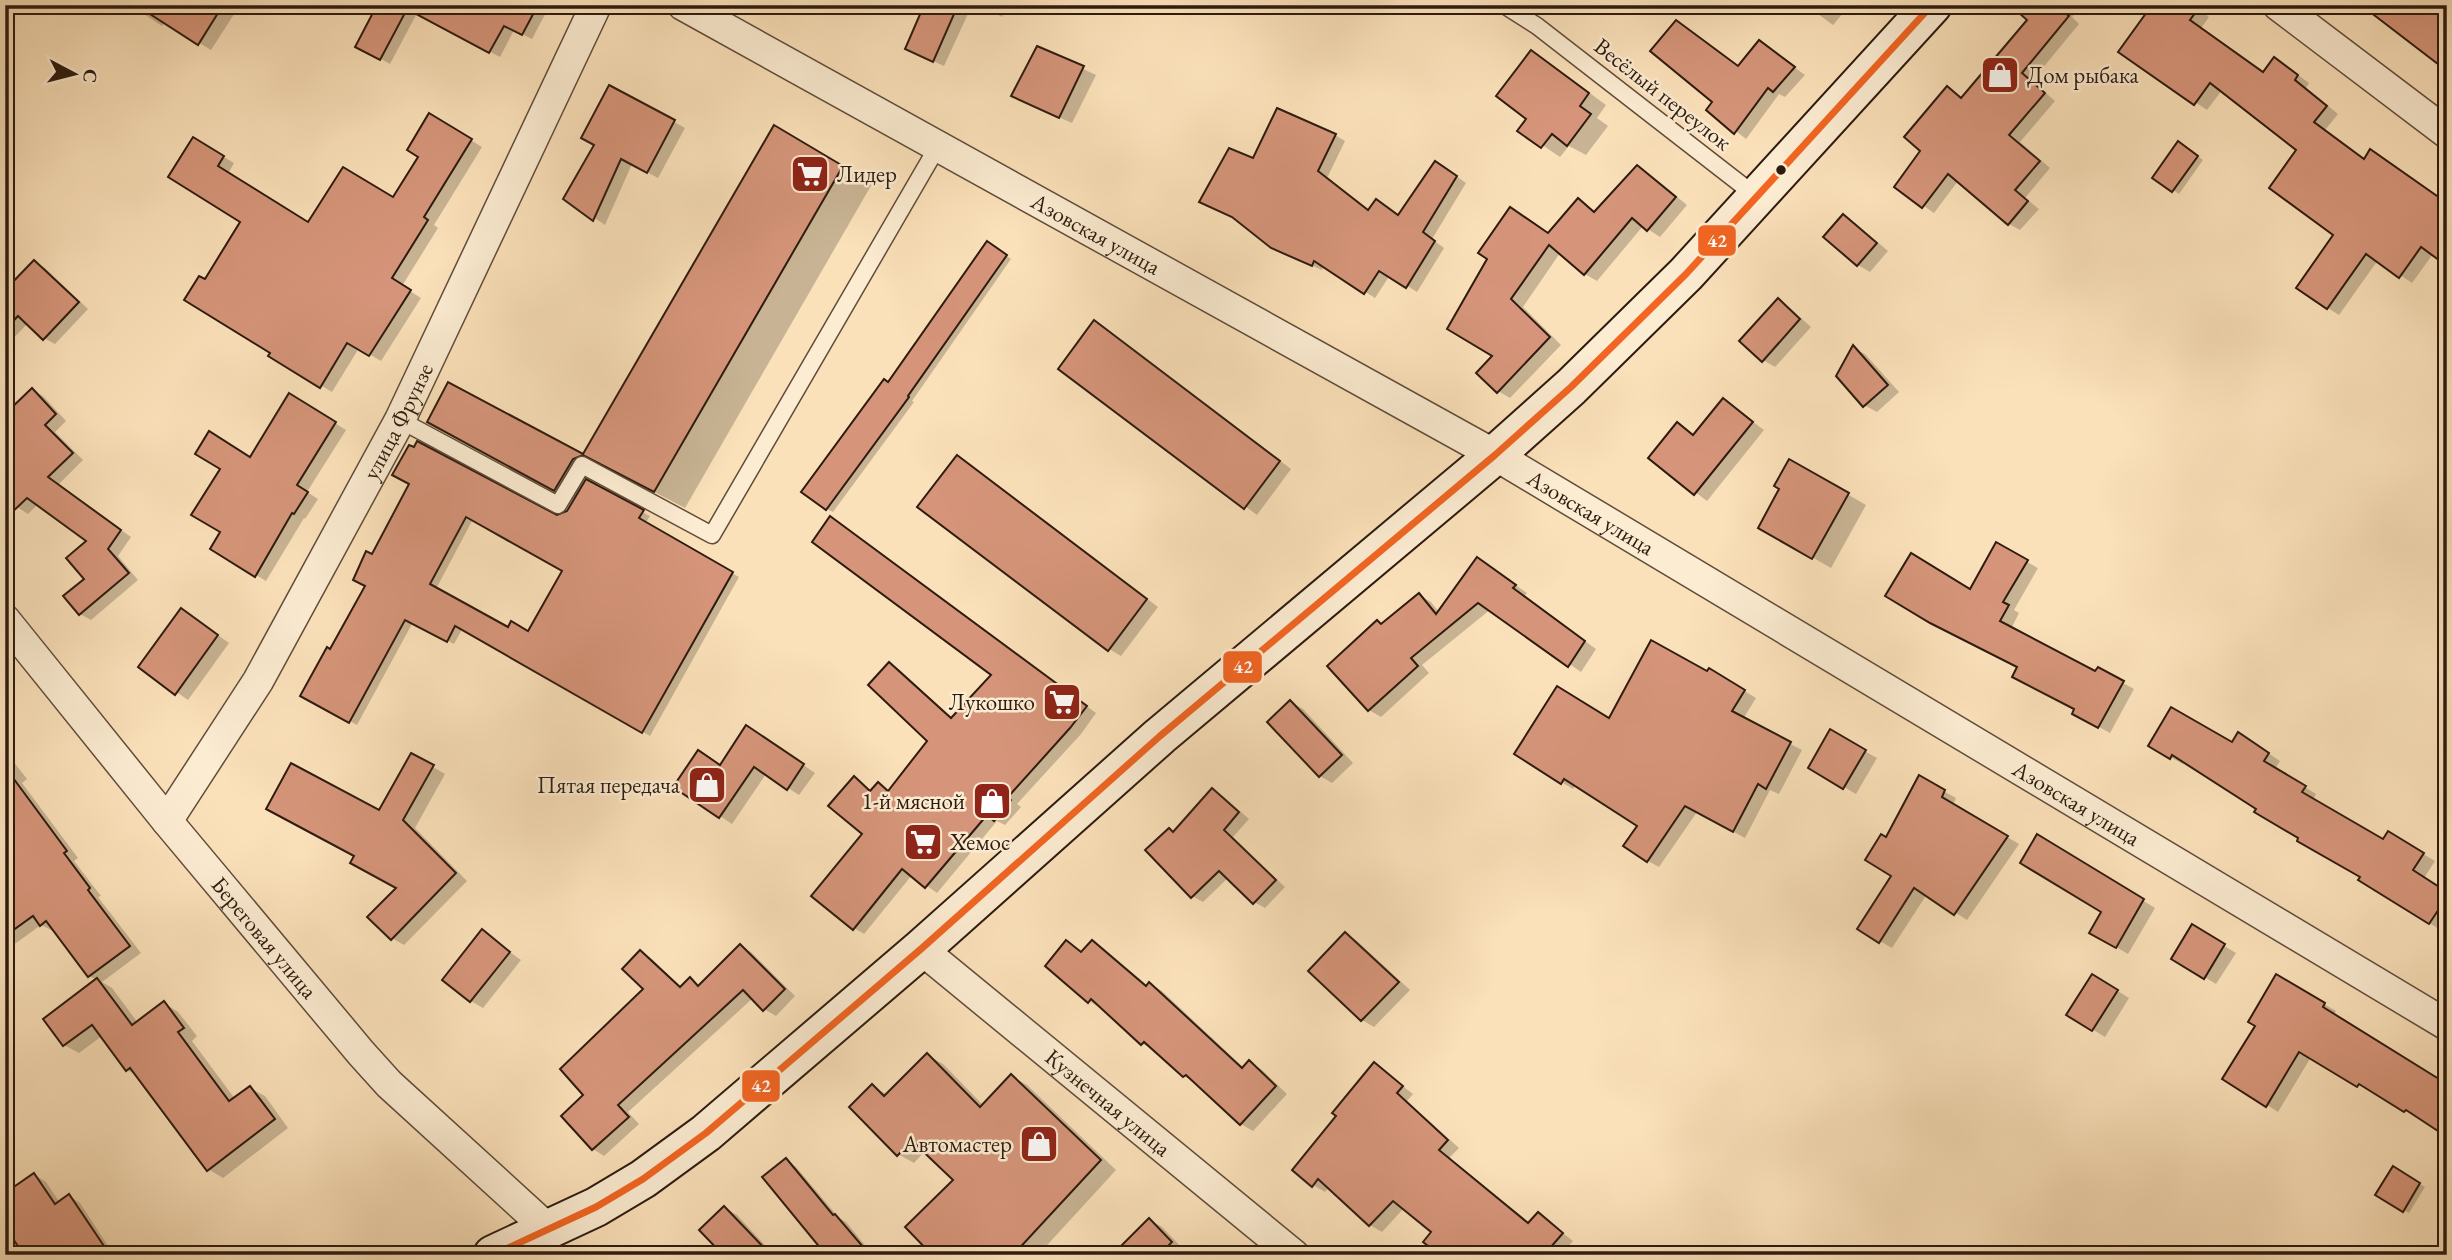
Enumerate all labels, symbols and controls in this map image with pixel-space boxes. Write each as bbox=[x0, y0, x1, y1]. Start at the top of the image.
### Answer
street label: Весёлый переулок bbox=[1588, 31, 1738, 157]
north arrow bbox=[38, 38, 108, 108]
shop icon: Дом рыбака bbox=[1979, 54, 2021, 96]
place label: Дом рыбака bbox=[2027, 60, 2140, 90]
text: С bbox=[77, 68, 104, 84]
supermarket icon: Лидер bbox=[789, 153, 831, 195]
place label: Лидер bbox=[837, 159, 897, 189]
unlabelled marker bbox=[1774, 163, 1788, 177]
street label: Азовская улица bbox=[1025, 185, 1167, 282]
line badge: 42 bbox=[1697, 224, 1737, 257]
text: 42 bbox=[1707, 228, 1727, 253]
street label: улица Фрунзе bbox=[355, 358, 440, 485]
street label: Азовская улица bbox=[1521, 462, 1661, 562]
line badge: 42 bbox=[1222, 650, 1263, 684]
text: 42 bbox=[1233, 654, 1253, 679]
supermarket icon: Лукошко bbox=[1041, 681, 1083, 723]
place label: Лукошко bbox=[949, 687, 1035, 717]
street label: Азовская улица bbox=[2006, 753, 2146, 853]
shop icon: Пятая передача bbox=[686, 764, 728, 806]
place label: Пятая передача bbox=[537, 770, 681, 800]
shop icon: 1-й мясной bbox=[971, 780, 1013, 822]
place label: 1-й мясной bbox=[862, 786, 965, 816]
supermarket icon: Хемос bbox=[902, 821, 944, 863]
place label: Хемос bbox=[949, 827, 1010, 857]
street label: Береговая улица bbox=[205, 870, 325, 1005]
street label: Кузнечная улица bbox=[1039, 1042, 1178, 1163]
line badge: 42 bbox=[741, 1069, 781, 1103]
text: 42 bbox=[751, 1073, 771, 1098]
shop icon: Автомастер bbox=[1018, 1123, 1060, 1165]
place label: Автомастер bbox=[901, 1129, 1012, 1159]

